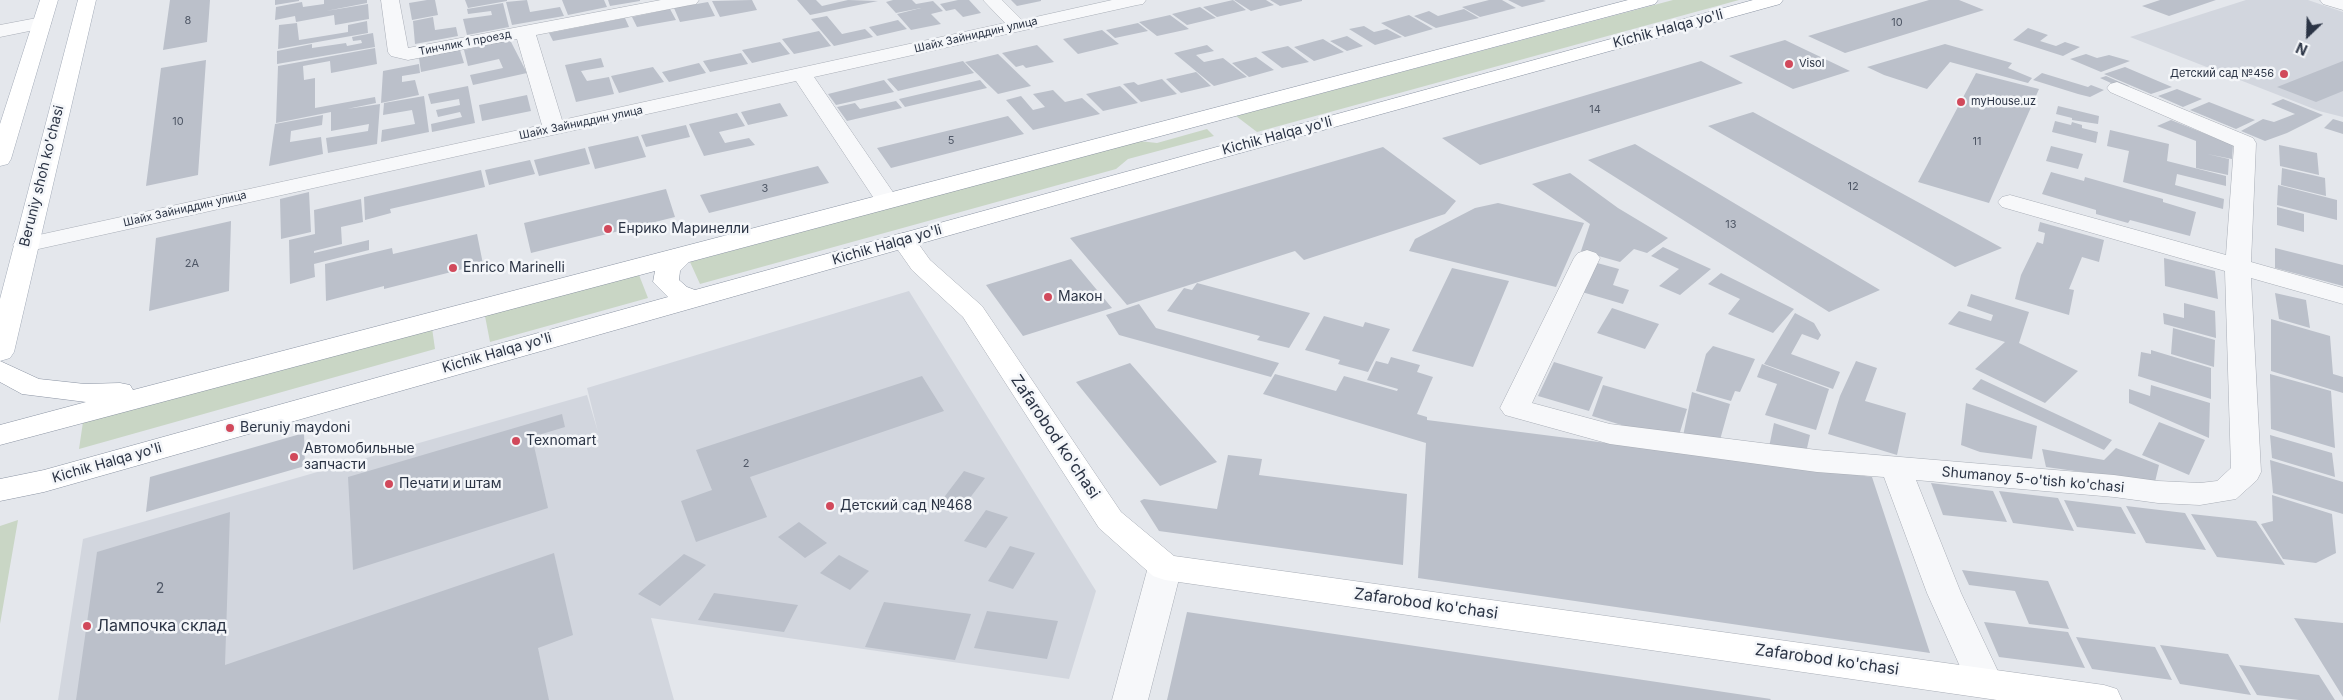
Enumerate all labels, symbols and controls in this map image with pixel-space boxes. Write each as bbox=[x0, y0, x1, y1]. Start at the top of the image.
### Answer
street label: Kichik Halqa yo'li bbox=[1611, 6, 1725, 52]
north arrow bbox=[2283, 10, 2333, 60]
house number: 8 bbox=[185, 14, 191, 28]
street label: Шайх Зайниддин улица bbox=[913, 14, 1039, 56]
house number: 10 bbox=[1891, 16, 1903, 30]
street label: Тинчлик 1 проезд bbox=[418, 28, 512, 58]
text: N bbox=[2293, 39, 2310, 59]
place label: Visol bbox=[1799, 57, 1824, 71]
marker: Visol bbox=[1783, 58, 1795, 70]
place label: Детский сад №456 bbox=[2170, 67, 2274, 81]
marker: Детский сад №456 bbox=[2278, 68, 2290, 80]
place label: myHouse.uz bbox=[1971, 95, 2036, 109]
marker: myHouse.uz bbox=[1955, 96, 1967, 108]
street label: Шайх Зайниддин улица bbox=[518, 103, 644, 143]
house number: 14 bbox=[1589, 103, 1601, 117]
street label: Beruniy shoh ko'chasi bbox=[16, 104, 68, 248]
street label: Kichik Halqa yo'li bbox=[1220, 113, 1334, 159]
house number: 10 bbox=[172, 115, 184, 129]
house number: 5 bbox=[948, 134, 954, 148]
house number: 11 bbox=[1973, 135, 1981, 149]
house number: 12 bbox=[1847, 180, 1859, 194]
house number: 3 bbox=[762, 182, 768, 196]
street label: Шайх Зайниддин улица bbox=[122, 188, 248, 230]
house number: 13 bbox=[1725, 218, 1737, 232]
place label: Енрико Маринелли bbox=[618, 221, 749, 237]
street label: Kichik Halqa yo'li bbox=[830, 221, 944, 269]
marker: Енрико Маринелли bbox=[602, 223, 614, 235]
house number: 2А bbox=[185, 257, 199, 271]
place label: Enrico Marinelli bbox=[463, 260, 565, 276]
marker: Enrico Marinelli bbox=[447, 262, 459, 274]
place label: Макон bbox=[1058, 289, 1102, 305]
marker: Макон bbox=[1042, 291, 1054, 303]
street label: Kichik Halqa yo'li bbox=[440, 329, 554, 377]
street label: Zafarobod ko'chasi bbox=[1007, 372, 1103, 502]
place label: Beruniy maydoni bbox=[240, 420, 350, 436]
marker: Beruniy maydoni bbox=[224, 422, 236, 434]
place label: Texnomart bbox=[526, 433, 596, 449]
marker: Texnomart bbox=[510, 435, 522, 447]
street label: Kichik Halqa yo'li bbox=[50, 439, 164, 487]
place label: Автомобильные запчасти bbox=[304, 441, 415, 474]
marker: Автомобильные запчасти bbox=[288, 451, 300, 463]
house number: 2 bbox=[743, 457, 749, 471]
street label: Shumanoy 5-o'tish ko'chasi bbox=[1941, 464, 2125, 496]
place label: Печати и штам bbox=[399, 476, 501, 492]
marker: Печати и штам bbox=[383, 478, 395, 490]
place label: Детский сад №468 bbox=[840, 498, 972, 514]
marker: Детский сад №468 bbox=[824, 500, 836, 512]
house number: 2 bbox=[156, 581, 164, 597]
street label: Zafarobod ko'chasi bbox=[1353, 584, 1499, 624]
place label: Лампочка склад bbox=[97, 616, 227, 636]
marker: Лампочка склад bbox=[81, 620, 93, 632]
street label: Zafarobod ko'chasi bbox=[1754, 640, 1900, 680]

